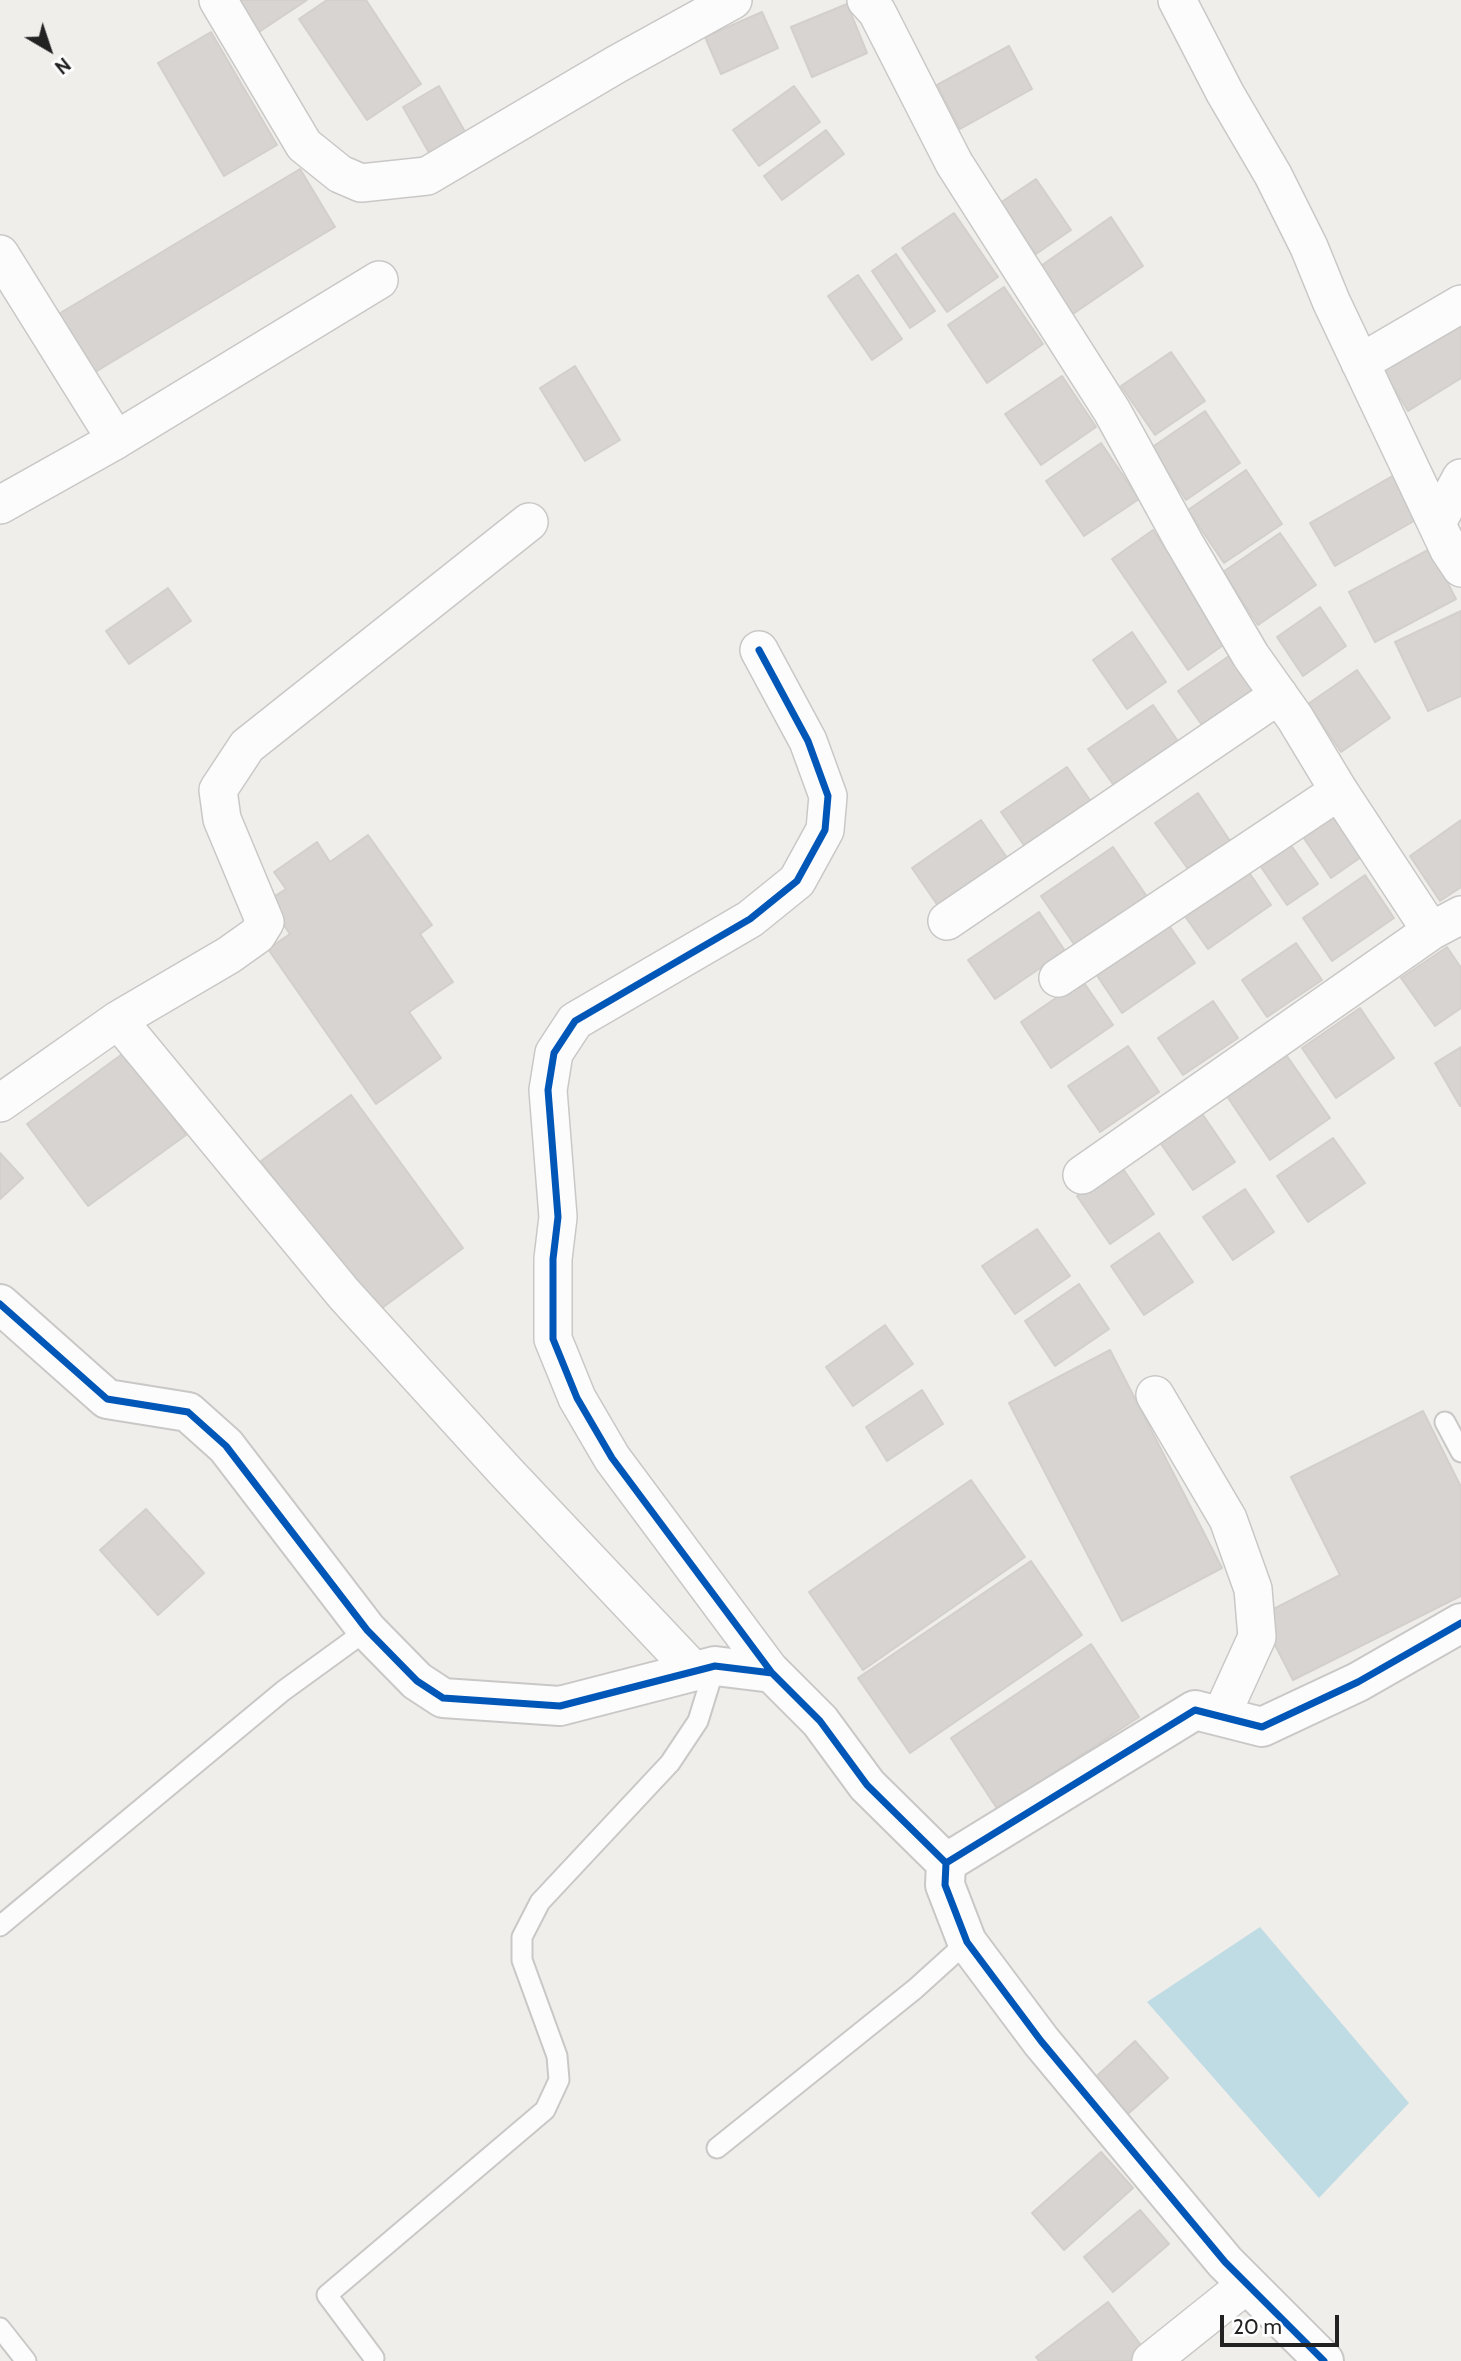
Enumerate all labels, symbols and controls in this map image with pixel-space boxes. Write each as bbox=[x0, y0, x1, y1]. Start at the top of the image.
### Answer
north arrow bbox=[14, 14, 84, 84]
text: N bbox=[50, 53, 75, 79]
scale bar bbox=[1223, 2302, 1342, 2346]
text: 20 m bbox=[1233, 2314, 1282, 2339]

